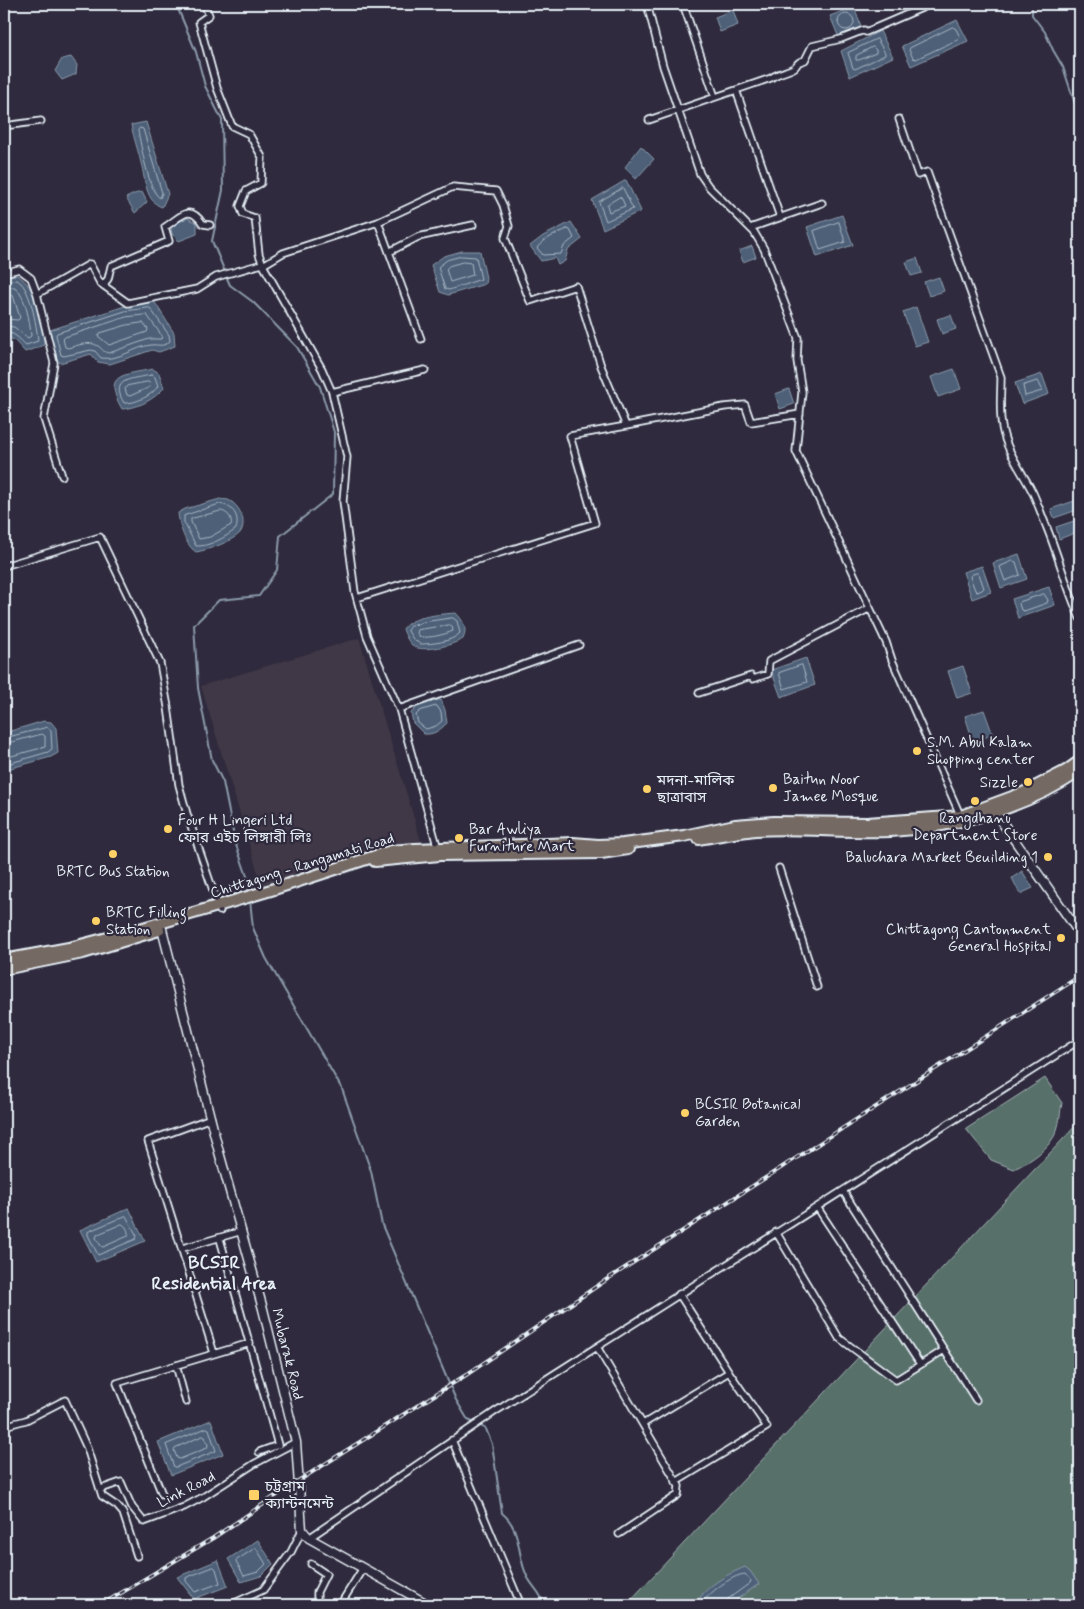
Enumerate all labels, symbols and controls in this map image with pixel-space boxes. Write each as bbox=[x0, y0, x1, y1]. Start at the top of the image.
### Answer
place label: S.M. Abul Kalam Shopping center bbox=[927, 733, 1035, 770]
marker: S.M. Abul Kalam Shopping center bbox=[911, 745, 923, 757]
place label: Baitun Noor Jamee Mosque bbox=[783, 770, 879, 807]
place label: মদনা-মালিক ছাত্রাবাস bbox=[656, 771, 735, 808]
place label: Sizzle bbox=[980, 773, 1018, 793]
marker: Sizzle bbox=[1022, 776, 1034, 788]
marker: Baitun Noor Jamee Mosque bbox=[767, 782, 779, 794]
marker: মদনা-মালিক ছাত্রাবাস bbox=[641, 783, 653, 795]
marker: Rangdhanu Department Store bbox=[969, 795, 981, 807]
place label: Rangdhanu Department Store bbox=[913, 809, 1038, 846]
place label: Four H Lingeri Ltd ফোর এইচ লিঙ্গারী লিঃ bbox=[178, 811, 312, 848]
place label: Bar Awliya Furniture Mart bbox=[469, 820, 575, 857]
marker: Four H Lingeri Ltd ফোর এইচ লিঙ্গারী লিঃ bbox=[162, 823, 174, 835]
street label: Chittagong - Rangamati Road bbox=[208, 828, 397, 904]
marker: Bar Awliya Furniture Mart bbox=[453, 832, 465, 844]
marker: BRTC Bus Station bbox=[107, 848, 119, 860]
place label: Baluchara Market Beuilding 1 bbox=[846, 848, 1038, 868]
marker: Baluchara Market Beuilding 1 bbox=[1042, 851, 1054, 863]
place label: BRTC Bus Station bbox=[56, 862, 170, 882]
place label: BRTC Filling Station bbox=[106, 903, 187, 940]
marker: BRTC Filling Station bbox=[90, 915, 102, 927]
place label: Chittagong Cantonment General Hospital bbox=[886, 920, 1051, 957]
marker: Chittagong Cantonment General Hospital bbox=[1055, 932, 1067, 944]
place label: BCSIR Botanical Garden bbox=[695, 1095, 800, 1132]
marker: BCSIR Botanical Garden bbox=[679, 1107, 691, 1119]
district label: BCSIR Residential Area bbox=[152, 1251, 276, 1296]
street label: Mubarak Road bbox=[266, 1306, 308, 1402]
street label: Link Road bbox=[154, 1467, 219, 1513]
place label: চট্টগ্রাম ক্যান্টনমেন্ট bbox=[264, 1477, 335, 1514]
marker: চট্টগ্রাম ক্যান্টনমেন্ট bbox=[247, 1488, 261, 1502]

